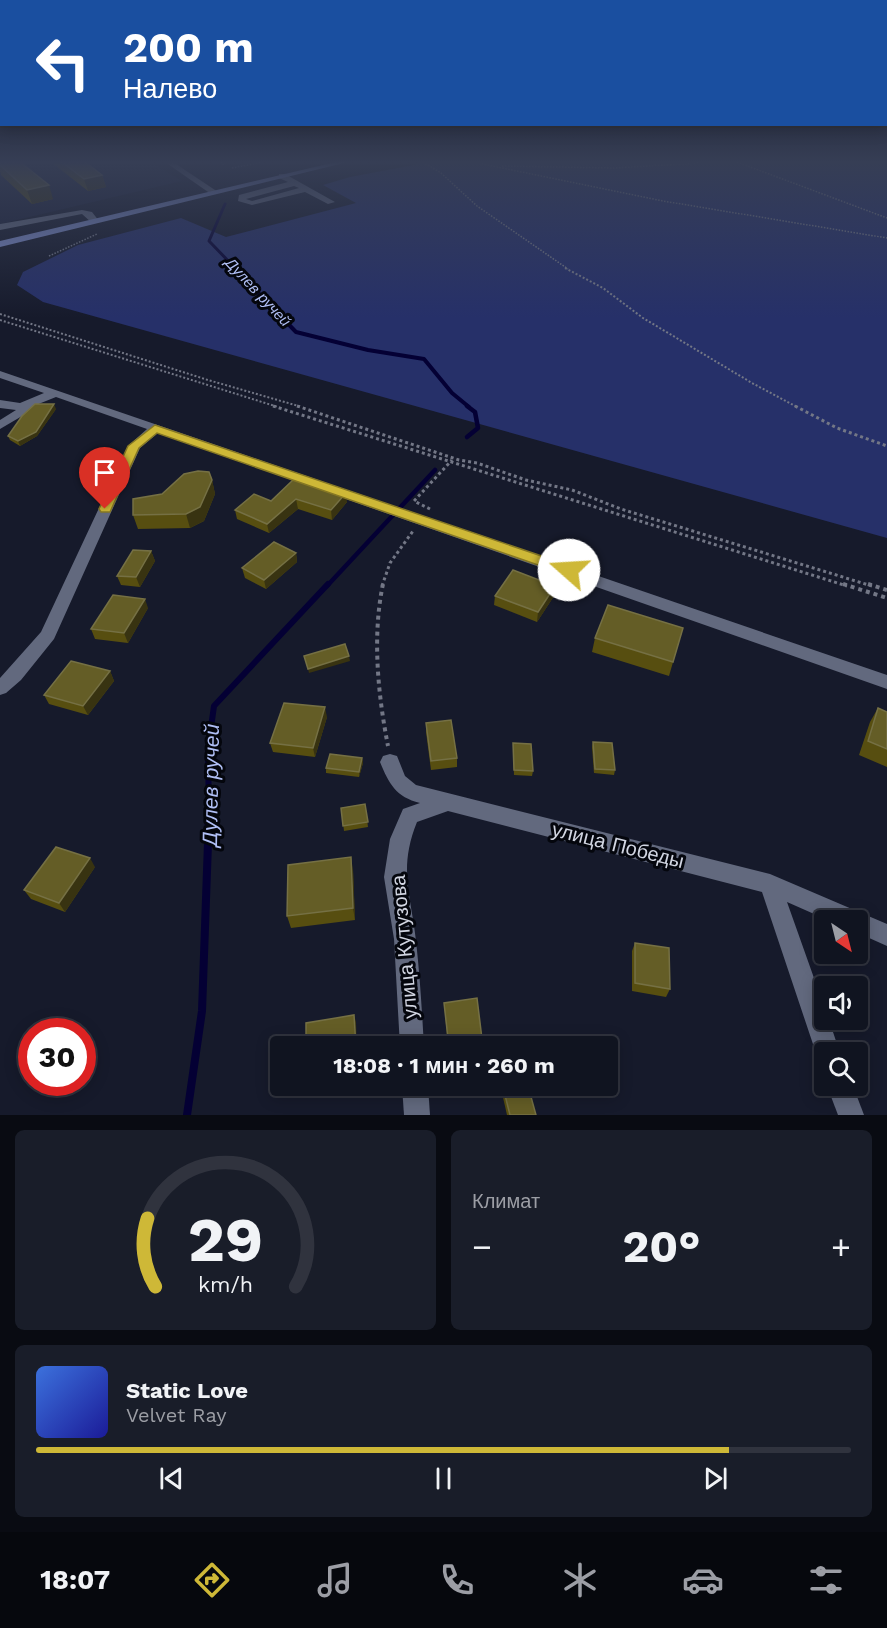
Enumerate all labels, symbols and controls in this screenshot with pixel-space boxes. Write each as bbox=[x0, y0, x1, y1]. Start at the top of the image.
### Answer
text: 200 m bbox=[123, 23, 254, 72]
icon: left bbox=[24, 24, 102, 102]
text: Налево bbox=[123, 73, 217, 105]
water label: Дулев ручей bbox=[220, 252, 295, 331]
pin bbox=[79, 447, 130, 509]
icon: arrive bbox=[88, 456, 121, 489]
position arrow bbox=[537, 538, 601, 602]
water label: Дулев ручей bbox=[197, 723, 224, 848]
street label: улица Победы bbox=[549, 817, 687, 873]
street label: улица Кутузова bbox=[386, 873, 422, 1020]
north arrow bbox=[814, 910, 868, 964]
map controls bbox=[814, 910, 868, 1096]
button: sound bbox=[814, 976, 868, 1030]
speed limit sign: 30 bbox=[18, 1018, 96, 1096]
button: search bbox=[814, 1042, 868, 1096]
text: 18:08 · 1 мин · 260 m bbox=[333, 1053, 555, 1078]
text: Климат bbox=[472, 1189, 540, 1213]
text: 29 bbox=[188, 1203, 263, 1276]
text: 20° bbox=[622, 1220, 701, 1273]
text: − bbox=[472, 1227, 492, 1266]
text: + bbox=[831, 1227, 851, 1266]
text: km/h bbox=[198, 1272, 253, 1297]
text: Static Love bbox=[126, 1378, 248, 1403]
text: Velvet Ray bbox=[126, 1403, 227, 1427]
icon: previous bbox=[155, 1462, 188, 1495]
icon: pause bbox=[427, 1462, 460, 1495]
icon: next bbox=[699, 1462, 732, 1495]
icon: directions bbox=[191, 1559, 233, 1601]
icon: music bbox=[314, 1559, 356, 1601]
icon: phone bbox=[436, 1559, 478, 1601]
icon: climate bbox=[559, 1559, 601, 1601]
icon: car bbox=[682, 1559, 724, 1601]
icon: filters bbox=[805, 1559, 847, 1601]
text: 18:07 bbox=[40, 1564, 110, 1596]

